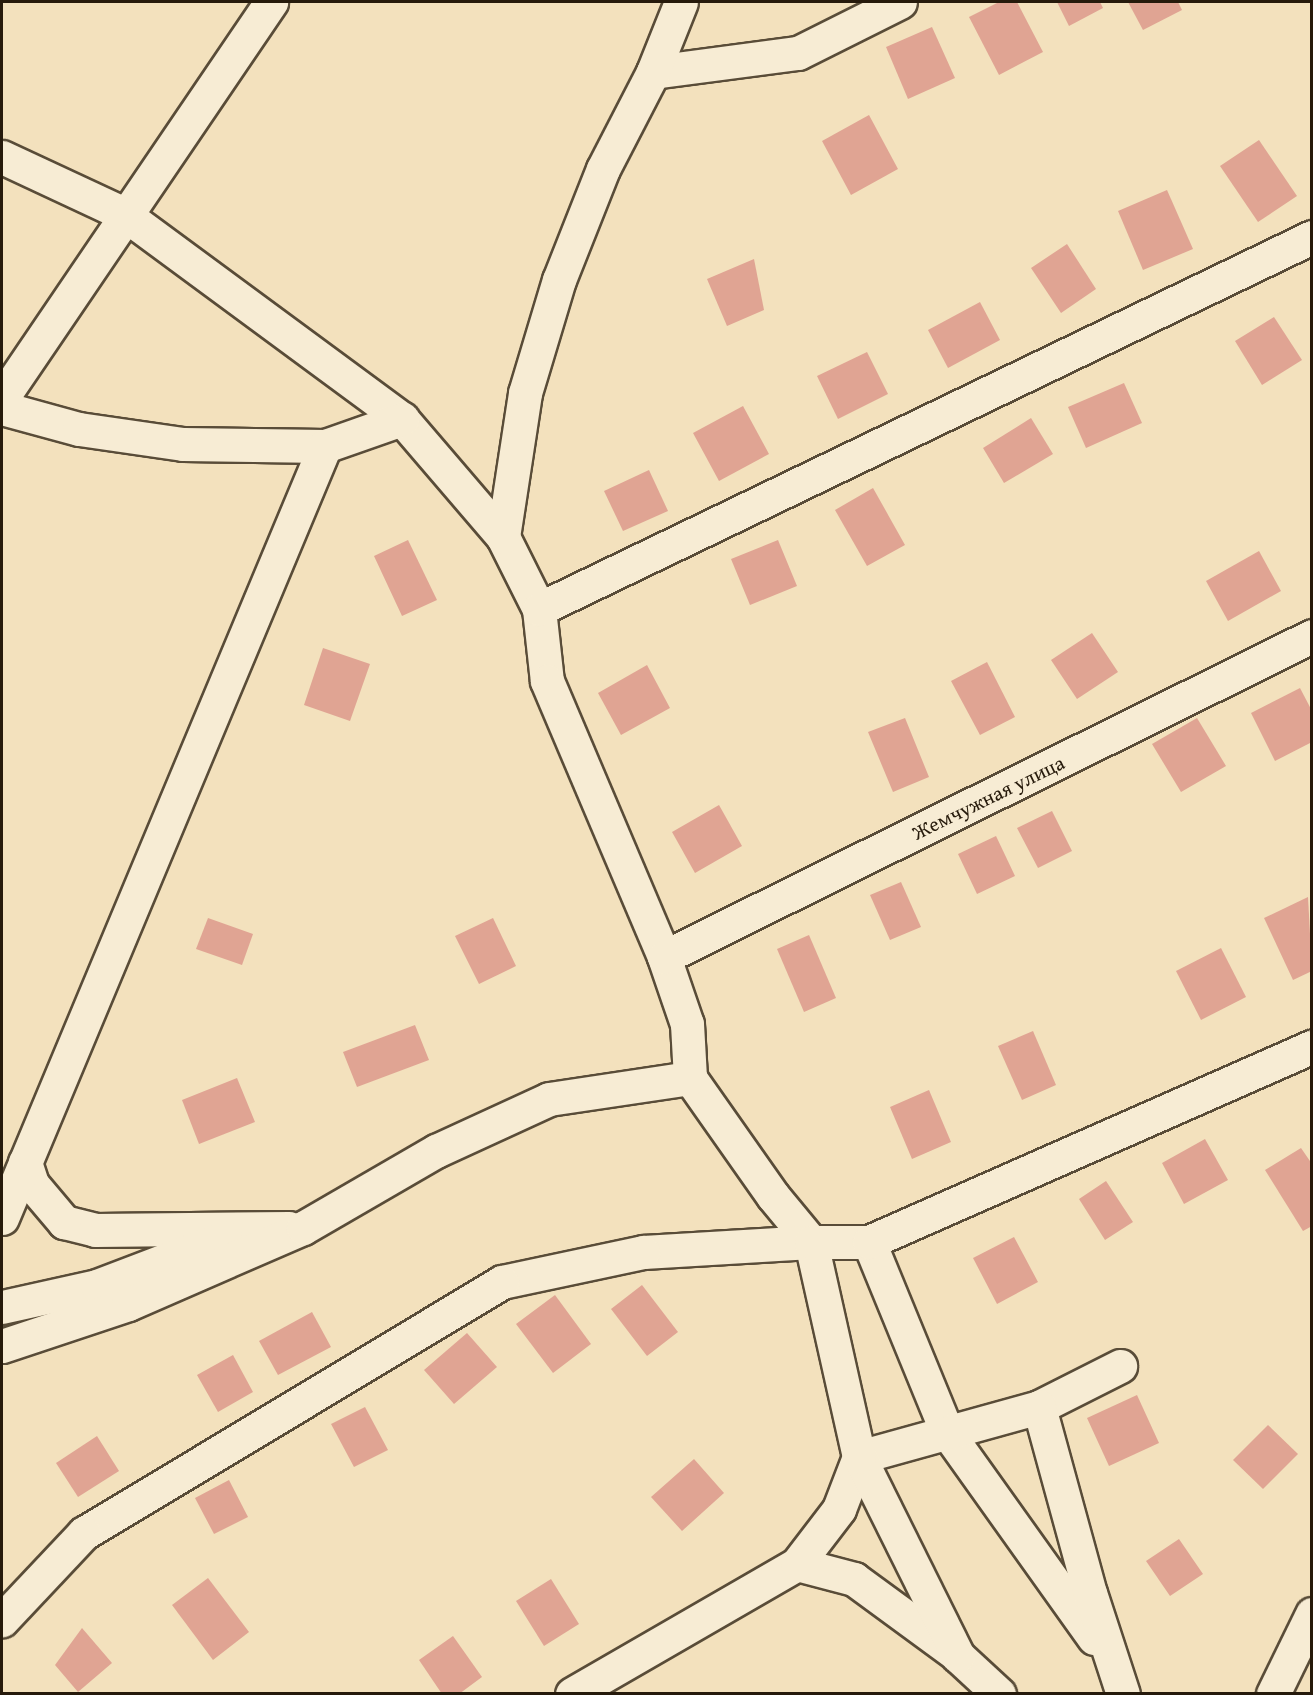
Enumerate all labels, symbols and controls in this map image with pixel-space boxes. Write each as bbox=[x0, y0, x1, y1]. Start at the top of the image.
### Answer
street label: Жемчужная улица bbox=[908, 750, 1068, 844]

